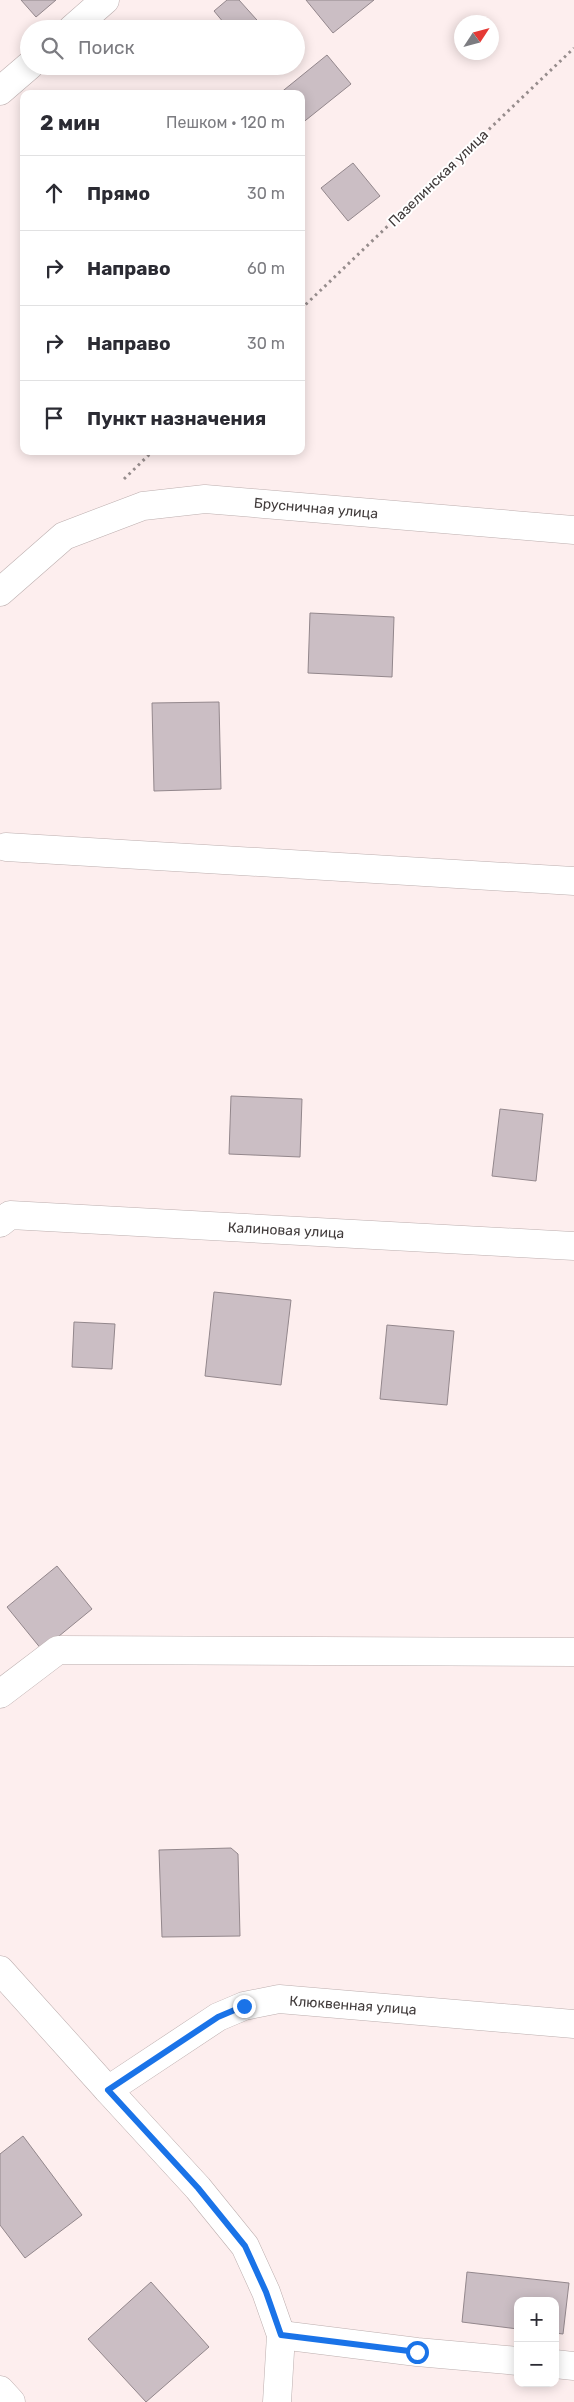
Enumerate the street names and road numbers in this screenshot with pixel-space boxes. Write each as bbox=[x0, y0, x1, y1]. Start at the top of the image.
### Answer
street label: Пазелинская улица bbox=[385, 126, 492, 230]
street label: Брусничная улица bbox=[253, 495, 379, 522]
street label: Калиновая улица bbox=[227, 1219, 345, 1242]
street label: Клюквенная улица bbox=[289, 1993, 417, 2018]

